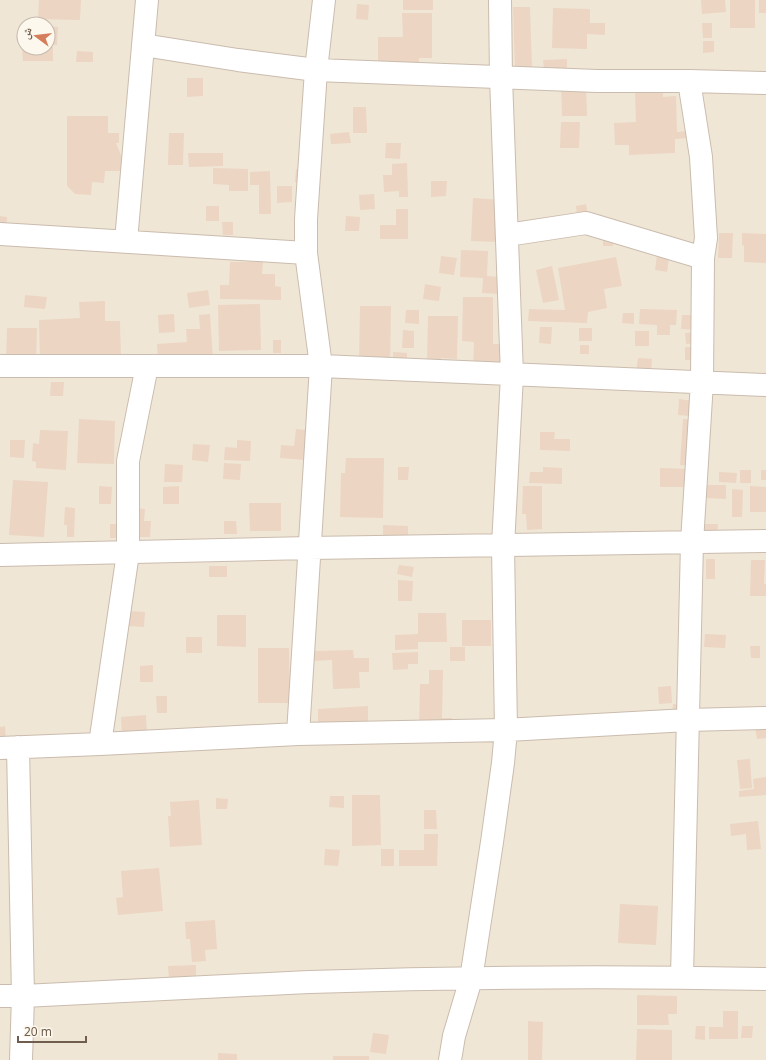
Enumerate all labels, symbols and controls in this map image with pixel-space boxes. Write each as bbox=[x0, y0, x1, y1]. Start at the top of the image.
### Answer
north arrow bbox=[16, 16, 56, 56]
text: ش bbox=[17, 25, 36, 41]
scale bar bbox=[18, 1018, 86, 1044]
text: 20 m bbox=[24, 1023, 52, 1040]

